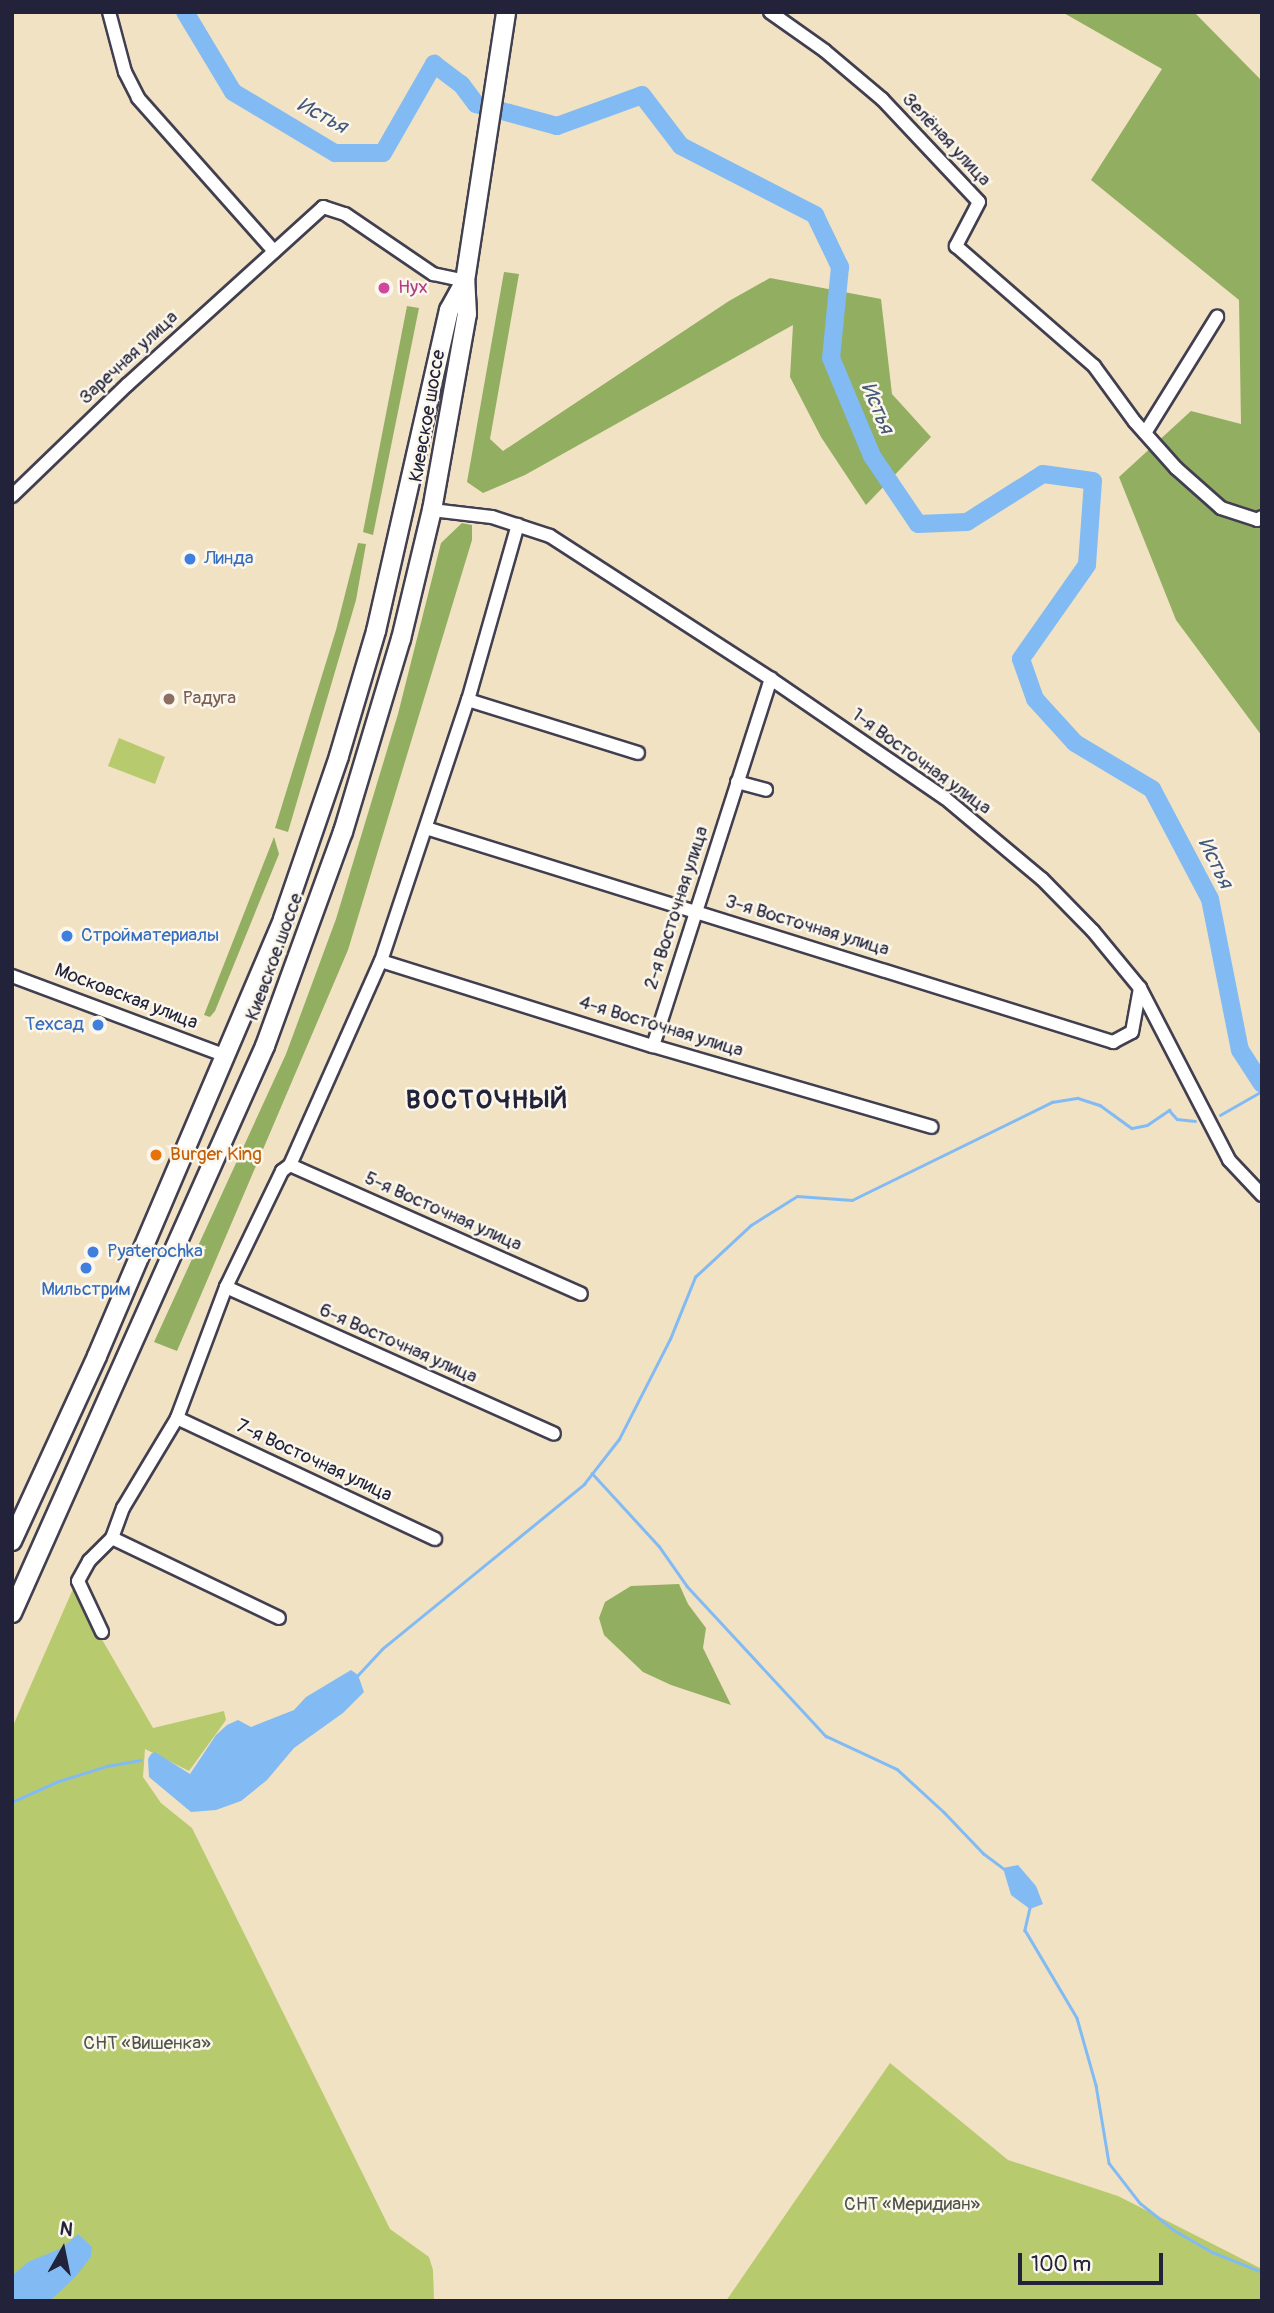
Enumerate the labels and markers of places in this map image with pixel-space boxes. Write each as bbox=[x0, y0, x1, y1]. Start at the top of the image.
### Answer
place label: Нух bbox=[398, 277, 428, 299]
marker: Нух bbox=[376, 280, 392, 296]
place label: Линда bbox=[204, 548, 254, 570]
marker: Линда bbox=[182, 551, 198, 567]
place label: Радуга bbox=[183, 688, 236, 710]
marker: Радуга bbox=[161, 691, 177, 707]
place label: Стройматериалы bbox=[81, 925, 219, 947]
marker: Стройматериалы bbox=[59, 928, 75, 944]
place label: Техсад bbox=[25, 1014, 84, 1036]
marker: Техсад bbox=[90, 1017, 106, 1033]
place label: Burger King bbox=[170, 1144, 262, 1166]
marker: Burger King bbox=[148, 1147, 164, 1163]
place label: Pyaterochka bbox=[107, 1241, 203, 1263]
marker: Pyaterochka bbox=[85, 1244, 101, 1260]
marker: Мильстрим bbox=[78, 1260, 94, 1276]
place label: Мильстрим bbox=[41, 1279, 131, 1301]

